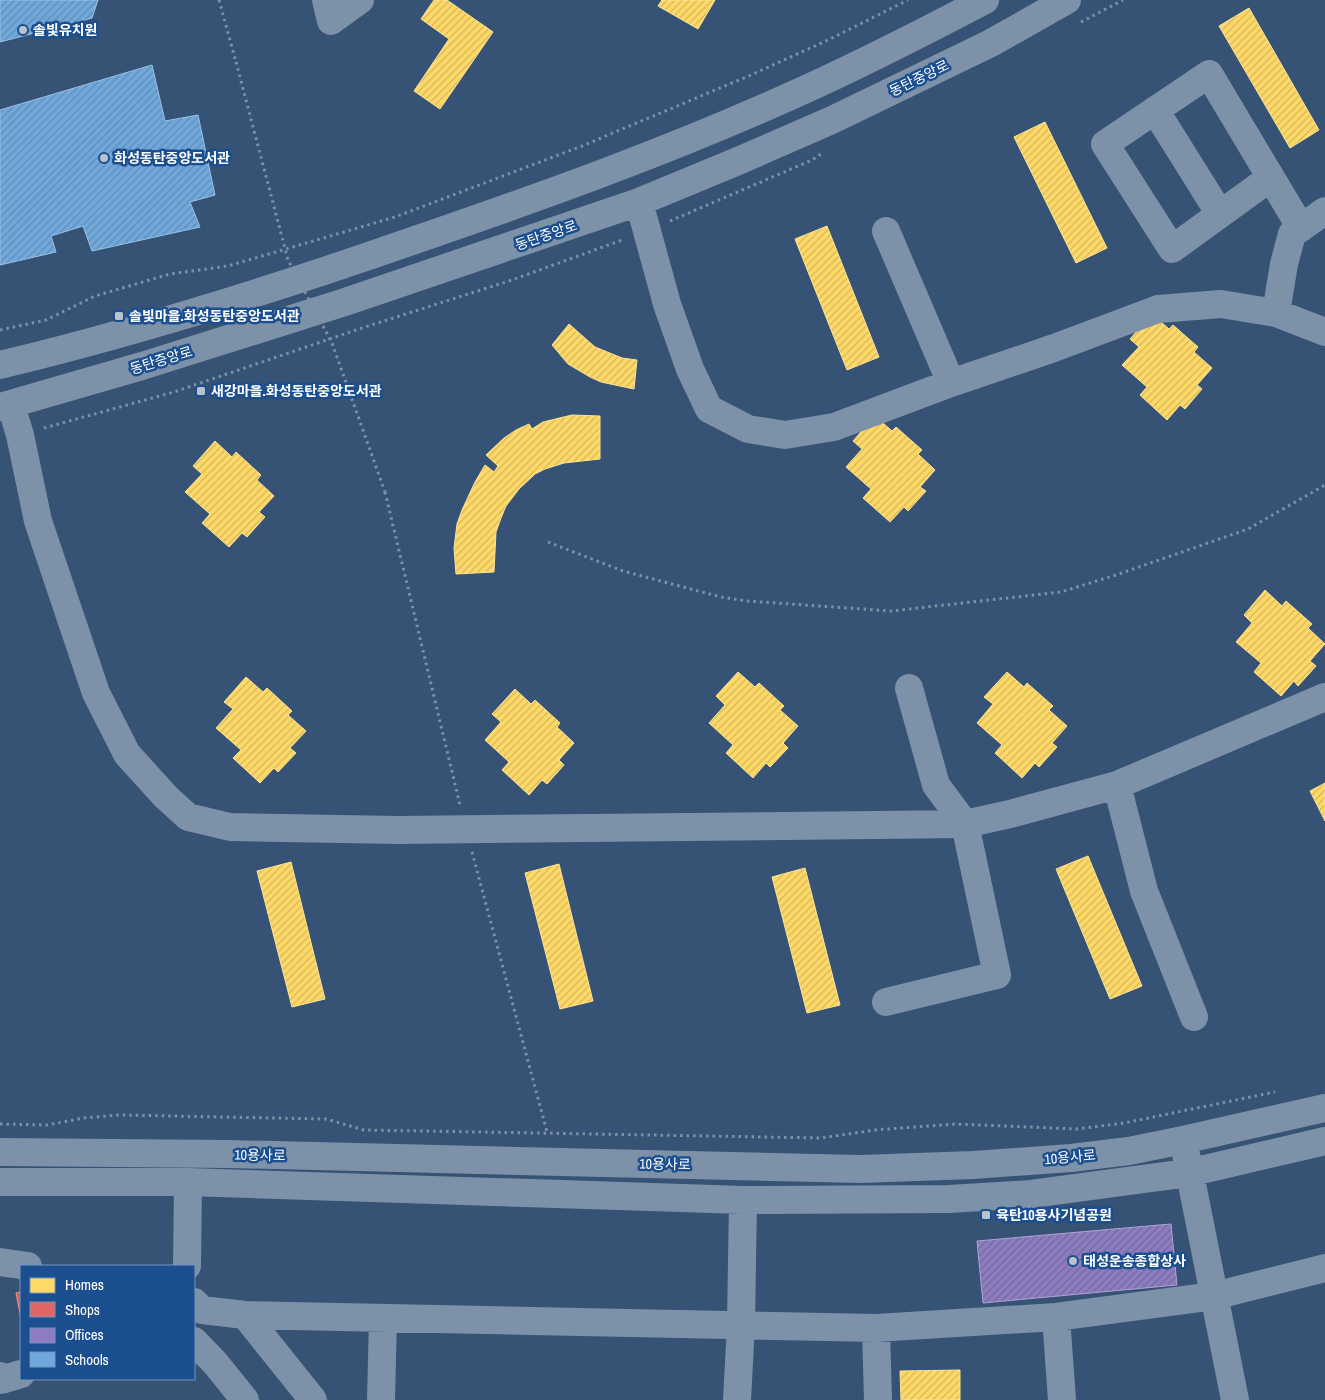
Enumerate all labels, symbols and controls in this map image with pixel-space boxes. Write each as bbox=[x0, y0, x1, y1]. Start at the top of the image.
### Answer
place label: 솔빛유치원 bbox=[33, 21, 97, 39]
marker: 솔빛유치원 bbox=[17, 24, 29, 36]
street label: 동탄중앙로 bbox=[886, 56, 952, 100]
place label: 화성동탄중앙도서관 bbox=[114, 149, 230, 167]
marker: 화성동탄중앙도서관 bbox=[98, 152, 110, 164]
street label: 동탄중앙로 bbox=[513, 216, 579, 254]
place label: 솔빛마을.화성동탄중앙도서관 bbox=[129, 307, 300, 325]
marker: 솔빛마을.화성동탄중앙도서관 bbox=[113, 310, 125, 322]
street label: 동탄중앙로 bbox=[128, 342, 195, 378]
place label: 새강마을.화성동탄중앙도서관 bbox=[211, 382, 382, 400]
marker: 새강마을.화성동탄중앙도서관 bbox=[195, 385, 207, 397]
street label: 10용사로 bbox=[234, 1146, 286, 1164]
street label: 10용사로 bbox=[1044, 1146, 1097, 1168]
street label: 10용사로 bbox=[639, 1155, 691, 1173]
place label: 육탄10용사기념공원 bbox=[996, 1206, 1112, 1224]
marker: 육탄10용사기념공원 bbox=[980, 1209, 992, 1221]
place label: 태성운송종합상사 bbox=[1083, 1252, 1186, 1270]
marker: 태성운송종합상사 bbox=[1067, 1255, 1079, 1267]
legend bbox=[20, 1265, 195, 1380]
text: Homes bbox=[65, 1274, 104, 1295]
text: Shops bbox=[65, 1299, 100, 1320]
text: Offices bbox=[65, 1324, 104, 1345]
text: Schools bbox=[65, 1349, 109, 1370]

